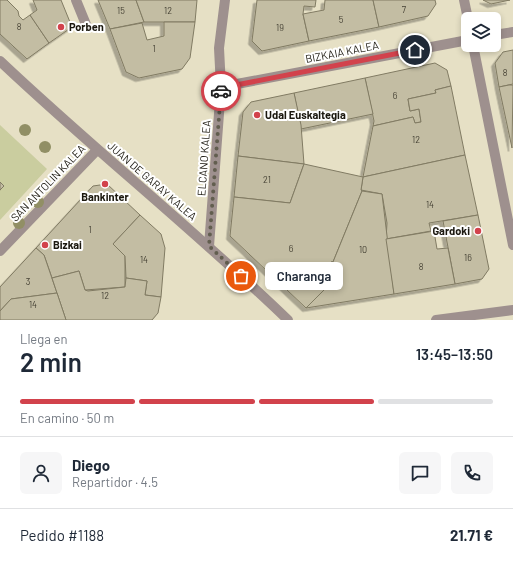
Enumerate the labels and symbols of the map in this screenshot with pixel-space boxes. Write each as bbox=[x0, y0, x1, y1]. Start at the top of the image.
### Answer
house number: 7 bbox=[402, 4, 407, 15]
house number: 15 bbox=[117, 5, 125, 16]
house number: 12 bbox=[164, 5, 172, 16]
house number: 5 bbox=[339, 14, 344, 25]
place label: Porben bbox=[69, 20, 104, 33]
house number: 8 bbox=[17, 21, 22, 32]
marker: Porben bbox=[56, 22, 66, 32]
house number: 19 bbox=[276, 22, 284, 33]
pin bbox=[398, 33, 432, 67]
street label: BIZKAIA KALEA bbox=[304, 38, 380, 65]
house number: 1 bbox=[152, 43, 156, 54]
house number: 8 bbox=[503, 67, 508, 78]
courier bbox=[201, 71, 241, 111]
house number: 6 bbox=[393, 90, 398, 101]
place label: Udal Euskaltegia bbox=[265, 108, 346, 121]
marker: Udal Euskaltegia bbox=[252, 110, 262, 120]
street label: ELCANO KALEA bbox=[194, 119, 213, 196]
house number: 12 bbox=[412, 134, 420, 145]
street label: JUAN DE GARAY KALEA bbox=[105, 138, 200, 223]
street label: SAN ANTOLIN KALEA bbox=[8, 141, 88, 224]
house number: 21 bbox=[263, 174, 271, 185]
marker: Bankinter bbox=[100, 179, 110, 189]
place label: Bankinter bbox=[81, 190, 130, 203]
house number: 14 bbox=[426, 199, 434, 210]
house number: 1 bbox=[88, 224, 92, 235]
place label: Gardoki bbox=[432, 224, 470, 237]
marker: Gardoki bbox=[473, 226, 483, 236]
place label: Bizkai bbox=[53, 238, 82, 251]
marker: Bizkai bbox=[40, 240, 50, 250]
house number: 6 bbox=[289, 243, 294, 254]
house number: 10 bbox=[359, 244, 367, 255]
house number: 16 bbox=[464, 252, 472, 263]
house number: 14 bbox=[140, 254, 148, 265]
pin bbox=[224, 259, 258, 293]
house number: 8 bbox=[419, 261, 424, 272]
callout: Charanga bbox=[265, 262, 343, 290]
house number: 3 bbox=[26, 276, 31, 287]
house number: 12 bbox=[101, 290, 109, 301]
house number: 14 bbox=[29, 299, 37, 310]

